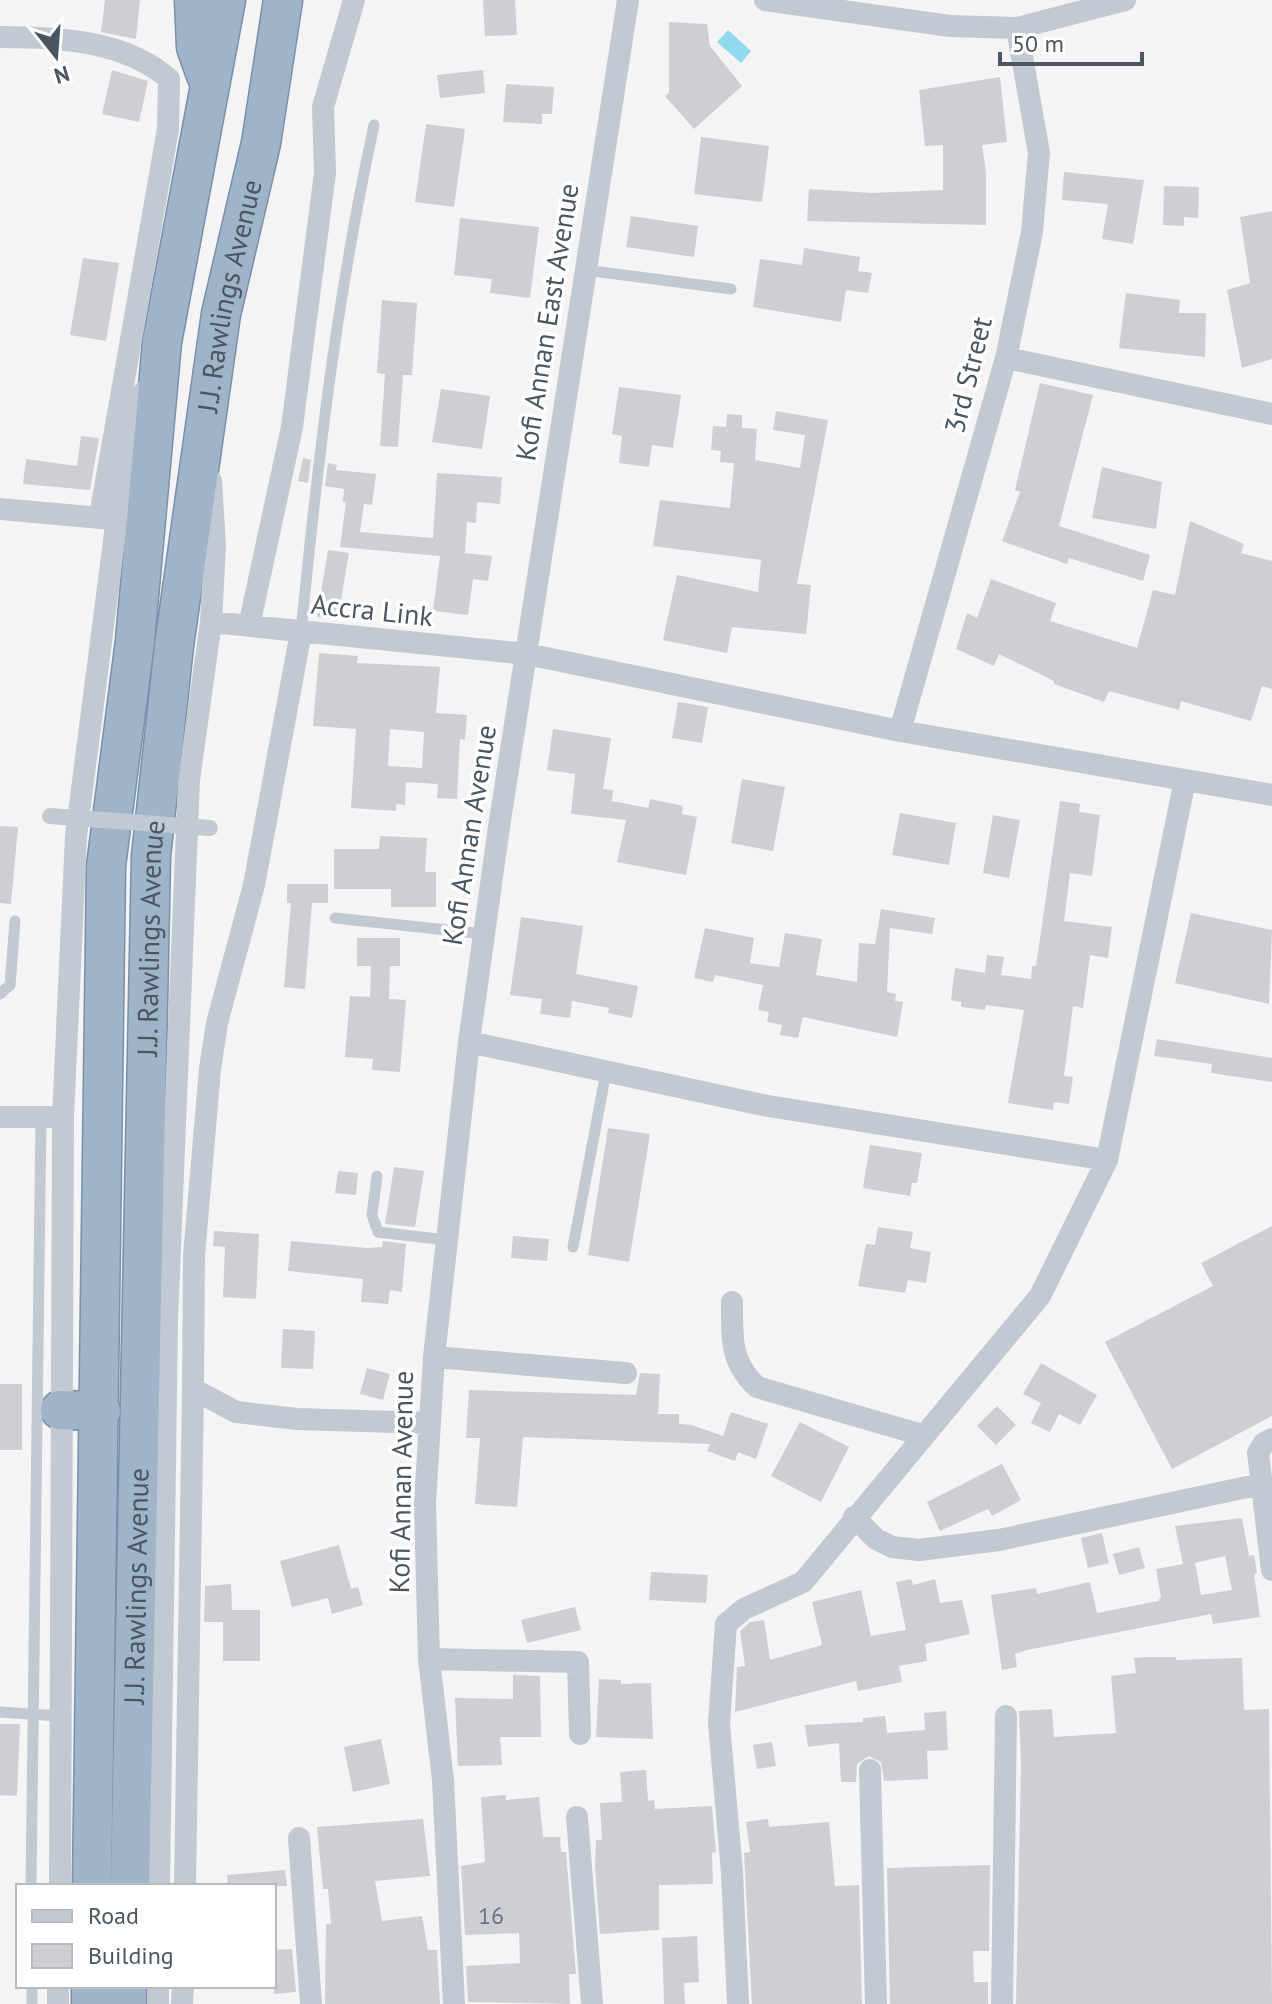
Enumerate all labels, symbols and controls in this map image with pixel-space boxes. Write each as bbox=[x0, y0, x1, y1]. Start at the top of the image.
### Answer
north arrow bbox=[16, 16, 96, 96]
scale bar bbox=[1000, 16, 1142, 66]
text: 50 m bbox=[1012, 28, 1064, 59]
text: N bbox=[51, 60, 73, 91]
street label: J.J. Rawlings Avenue bbox=[188, 176, 270, 416]
street label: Kofi Annan East Avenue bbox=[506, 181, 587, 463]
street label: 3rd Street bbox=[935, 312, 1000, 437]
street label: Accra Link bbox=[309, 585, 435, 634]
street label: Kofi Annan Avenue bbox=[433, 722, 504, 948]
street label: J.J. Rawlings Avenue bbox=[128, 818, 173, 1058]
street label: Kofi Annan Avenue bbox=[380, 1370, 421, 1594]
street label: J.J. Rawlings Avenue bbox=[115, 1467, 157, 1706]
legend bbox=[16, 1884, 276, 1988]
text: Road bbox=[88, 1900, 139, 1931]
house number: 16 bbox=[478, 1900, 504, 1931]
text: Building bbox=[88, 1940, 174, 1971]

